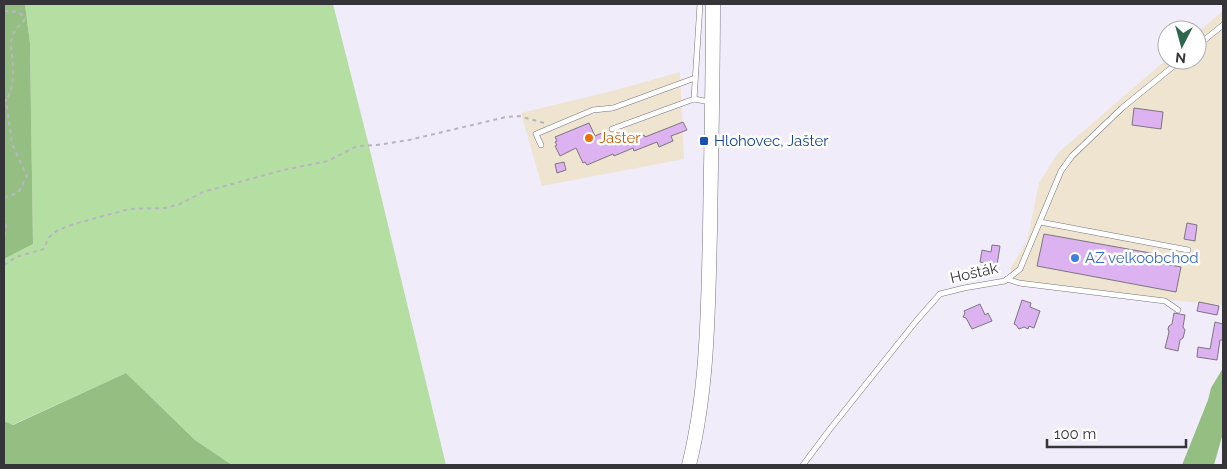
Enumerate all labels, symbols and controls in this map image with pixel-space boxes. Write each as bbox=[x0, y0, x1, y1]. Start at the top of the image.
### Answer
north arrow bbox=[1157, 20, 1207, 70]
text: N bbox=[1174, 49, 1187, 66]
place label: Jašter bbox=[599, 129, 641, 147]
marker: Jašter bbox=[583, 132, 595, 144]
place label: Hlohovec, Jašter bbox=[714, 132, 829, 150]
marker: Hlohovec, Jašter bbox=[698, 135, 710, 147]
place label: AZ velkoobchod bbox=[1085, 249, 1199, 267]
marker: AZ velkoobchod bbox=[1069, 252, 1081, 264]
street label: Hošták bbox=[948, 259, 1000, 287]
scale bar bbox=[1047, 416, 1186, 448]
text: 100 m bbox=[1054, 425, 1096, 443]

